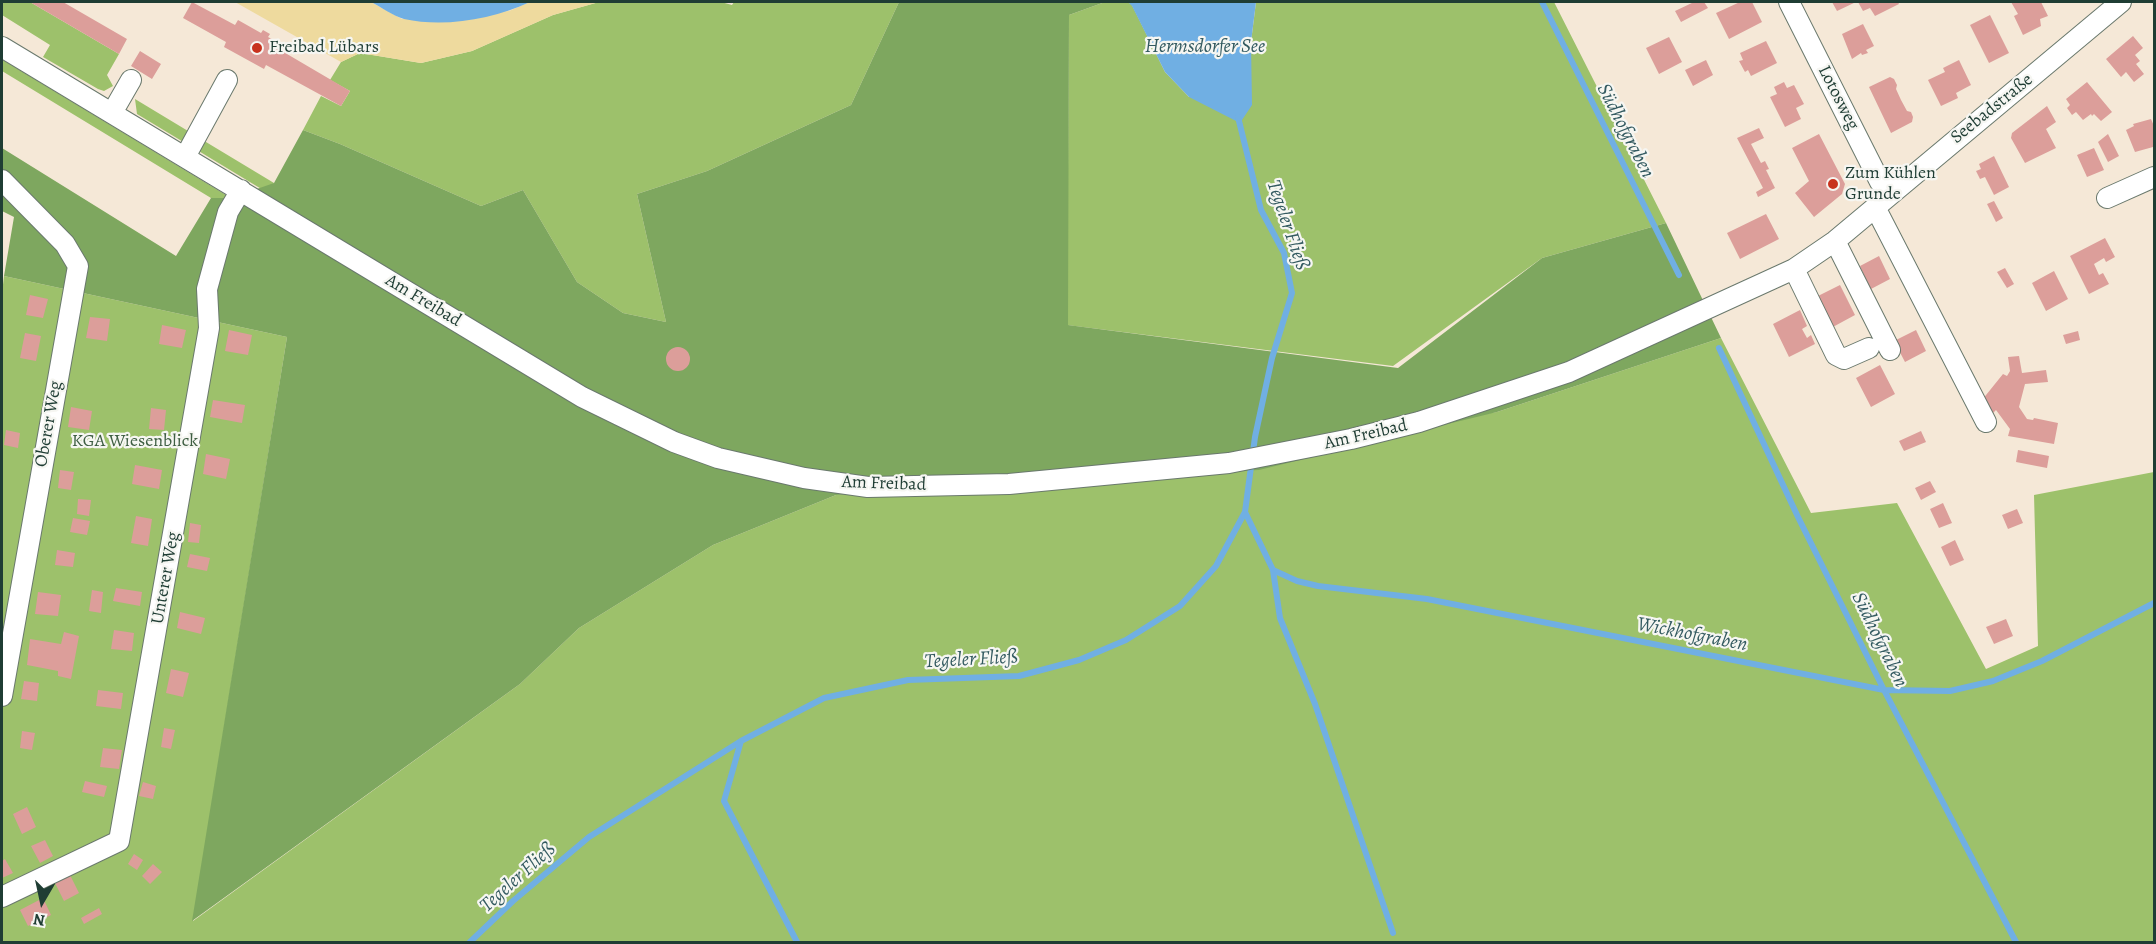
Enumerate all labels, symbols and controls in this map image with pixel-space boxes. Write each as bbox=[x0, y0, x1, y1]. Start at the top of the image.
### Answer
water label: Hermsdorfer See bbox=[1145, 35, 1265, 59]
place label: Freibad Lübars bbox=[269, 37, 379, 59]
marker: Freibad Lübars bbox=[250, 41, 264, 55]
street label: Lotosweg bbox=[1813, 62, 1863, 134]
street label: Seebadstraße bbox=[1947, 69, 2037, 149]
water label: Südhofgraben bbox=[1591, 80, 1659, 182]
place label: Zum Kühlen Grunde bbox=[1845, 163, 1936, 206]
water label: Tegeler Fließ bbox=[1261, 177, 1313, 273]
marker: Zum Kühlen Grunde bbox=[1826, 177, 1840, 191]
street label: Am Freibad bbox=[381, 270, 465, 332]
street label: Oberer Weg bbox=[31, 379, 67, 469]
street label: Am Freibad bbox=[1322, 415, 1410, 455]
park label: KGA Wiesenblick bbox=[72, 431, 198, 453]
street label: Am Freibad bbox=[841, 472, 927, 496]
street label: Unterer Weg bbox=[147, 530, 185, 626]
water label: Südhofgraben bbox=[1846, 589, 1912, 691]
water label: Wickhofgraben bbox=[1635, 613, 1749, 657]
water label: Tegeler Fließ bbox=[924, 646, 1018, 674]
water label: Tegeler Fließ bbox=[475, 838, 561, 918]
north arrow bbox=[12, 872, 72, 932]
text: N bbox=[32, 908, 47, 932]

